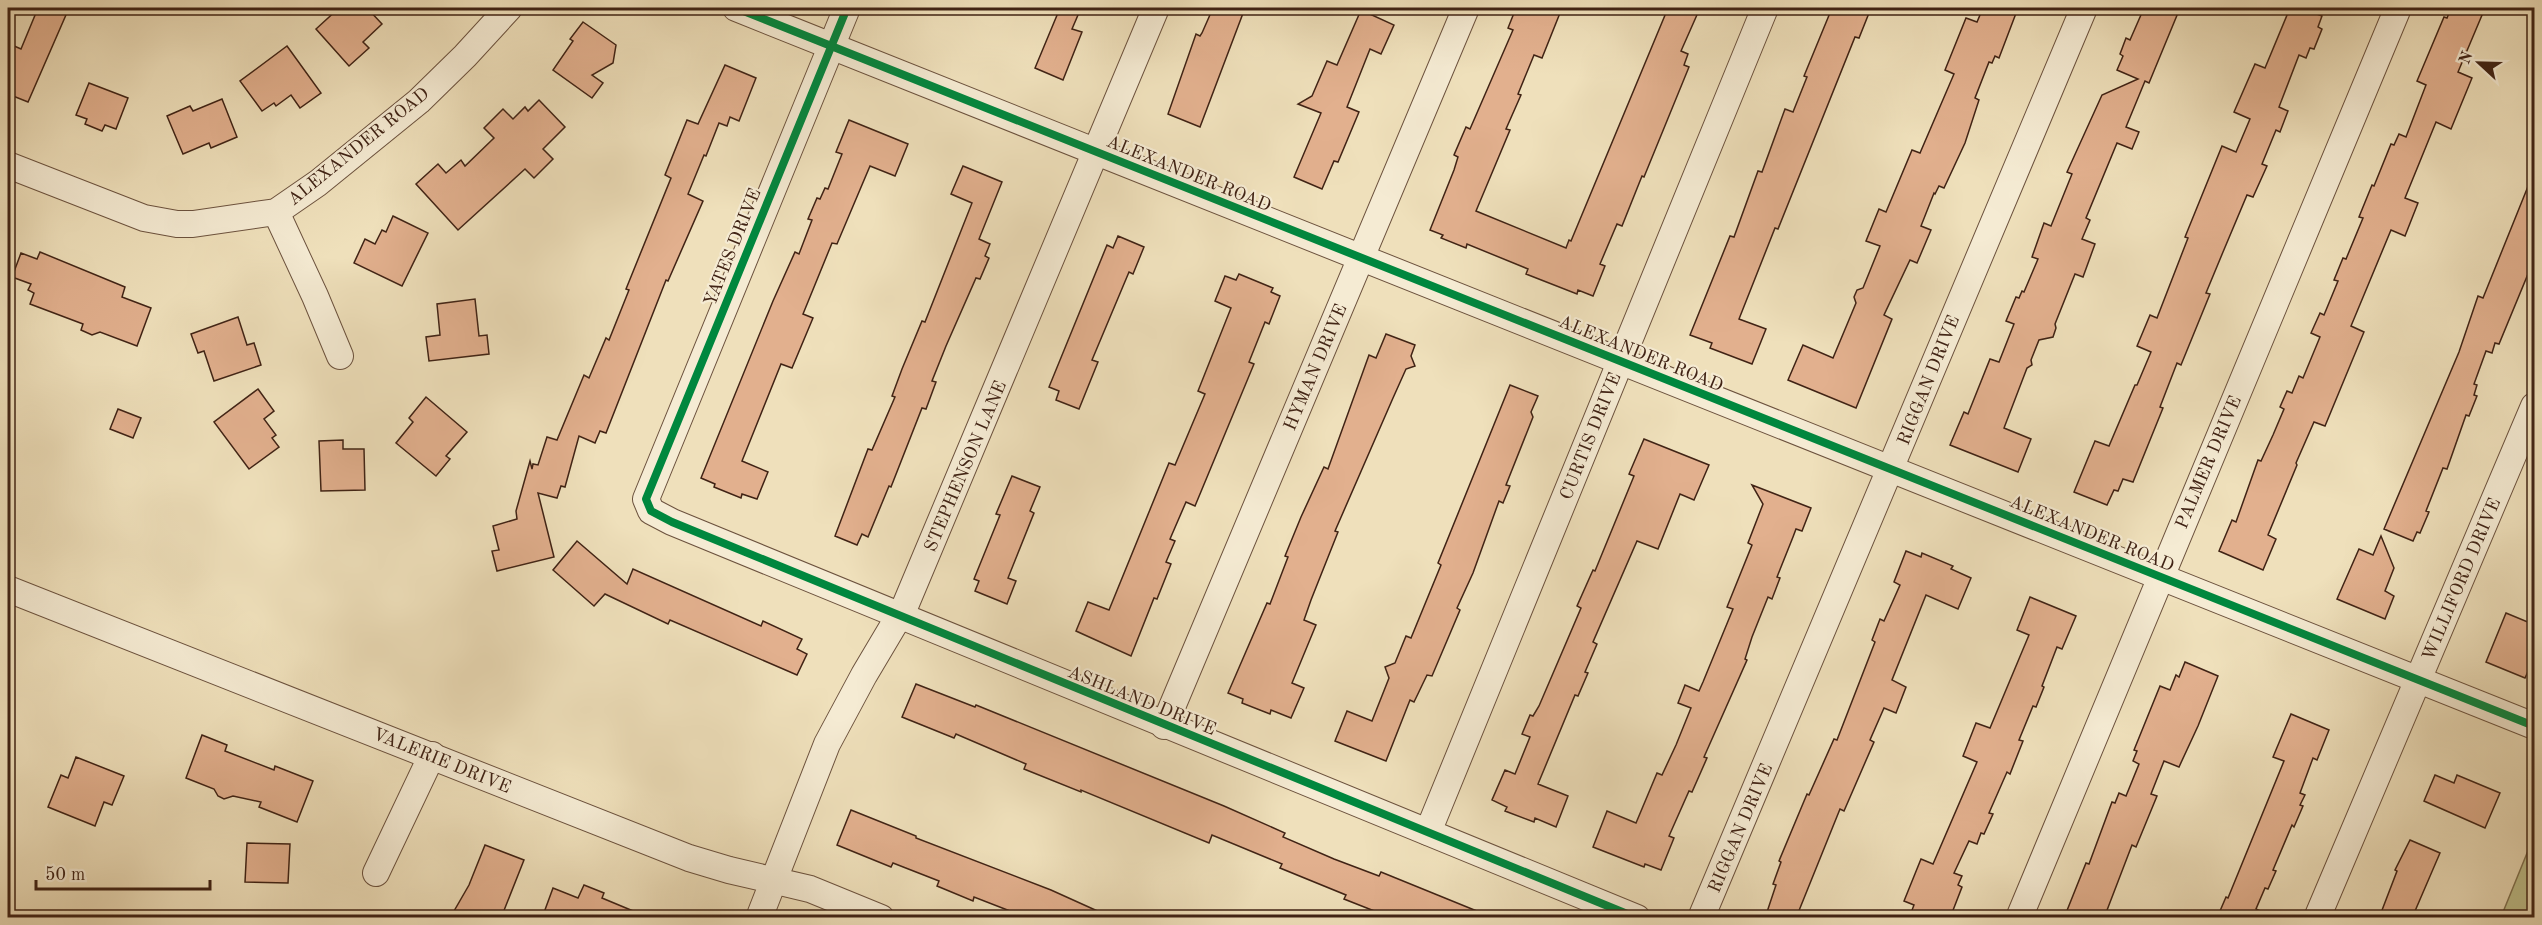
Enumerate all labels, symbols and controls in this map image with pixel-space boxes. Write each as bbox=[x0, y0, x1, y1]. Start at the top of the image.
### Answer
north arrow bbox=[2449, 33, 2509, 93]
text: N bbox=[2457, 49, 2477, 67]
street label: ALEXANDER ROAD bbox=[285, 84, 433, 209]
street label: ALEXANDER ROAD bbox=[1104, 133, 1274, 215]
street label: YATES DRIVE bbox=[701, 186, 765, 309]
street label: HYMAN DRIVE bbox=[1281, 302, 1351, 433]
street label: ALEXANDER ROAD bbox=[1556, 313, 1726, 395]
street label: RIGGAN DRIVE bbox=[1895, 313, 1963, 448]
street label: CURTIS DRIVE bbox=[1557, 370, 1625, 503]
street label: STEPHENSON LANE bbox=[922, 378, 1010, 555]
street label: PALMER DRIVE bbox=[2173, 393, 2245, 532]
street label: ALEXANDER ROAD bbox=[2007, 493, 2177, 575]
street label: WILLIFORD DRIVE bbox=[2420, 496, 2504, 663]
street label: ASHLAND DRIVE bbox=[1065, 663, 1218, 739]
street label: VALERIE DRIVE bbox=[370, 725, 513, 797]
street label: RIGGAN DRIVE bbox=[1706, 761, 1776, 896]
scale bar bbox=[36, 853, 210, 891]
text: 50 m bbox=[45, 866, 85, 884]

